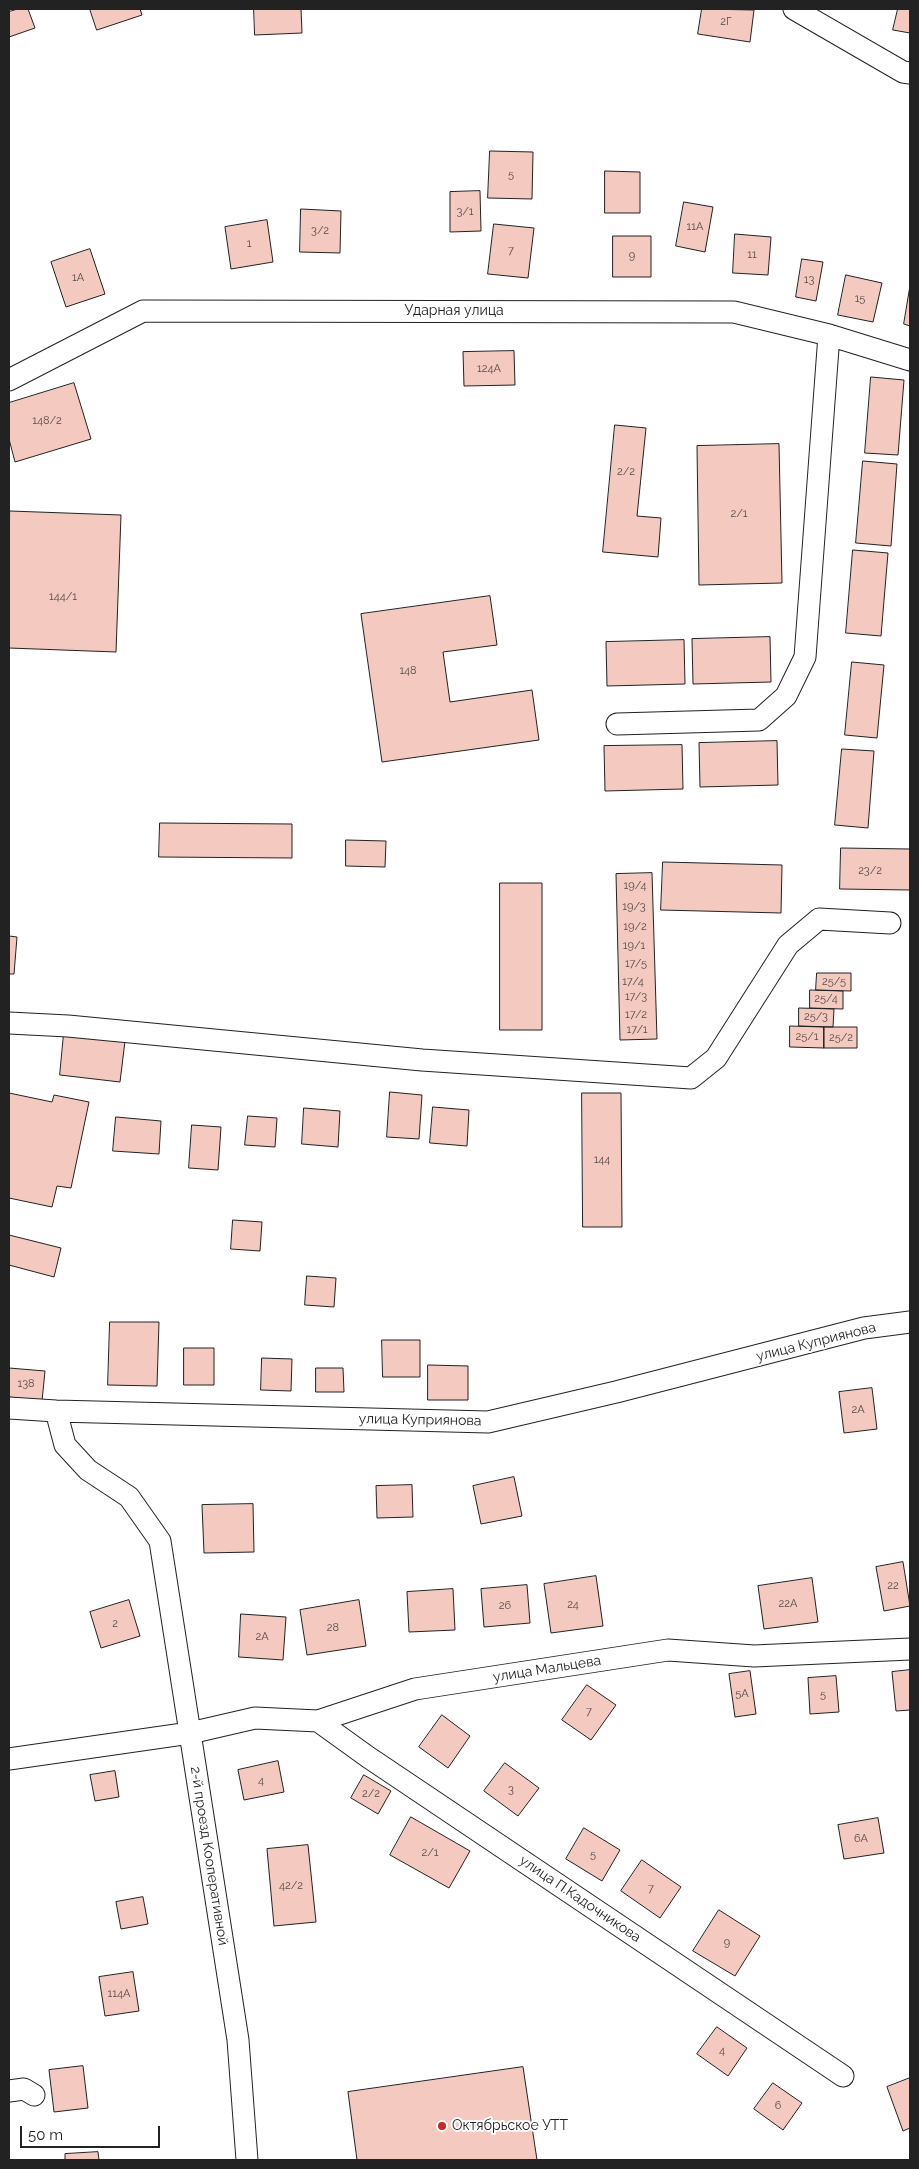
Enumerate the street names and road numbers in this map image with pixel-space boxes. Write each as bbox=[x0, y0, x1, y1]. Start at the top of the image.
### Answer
street label: Ударная улица bbox=[404, 303, 504, 319]
street label: улица Куприянова bbox=[754, 1319, 878, 1365]
street label: улица Куприянова bbox=[358, 1411, 482, 1429]
street label: улица Мальцева bbox=[492, 1652, 602, 1686]
street label: 2-й проезд Кооперативной bbox=[187, 1765, 231, 1947]
street label: улица П.Кадочникова bbox=[516, 1852, 644, 1946]

